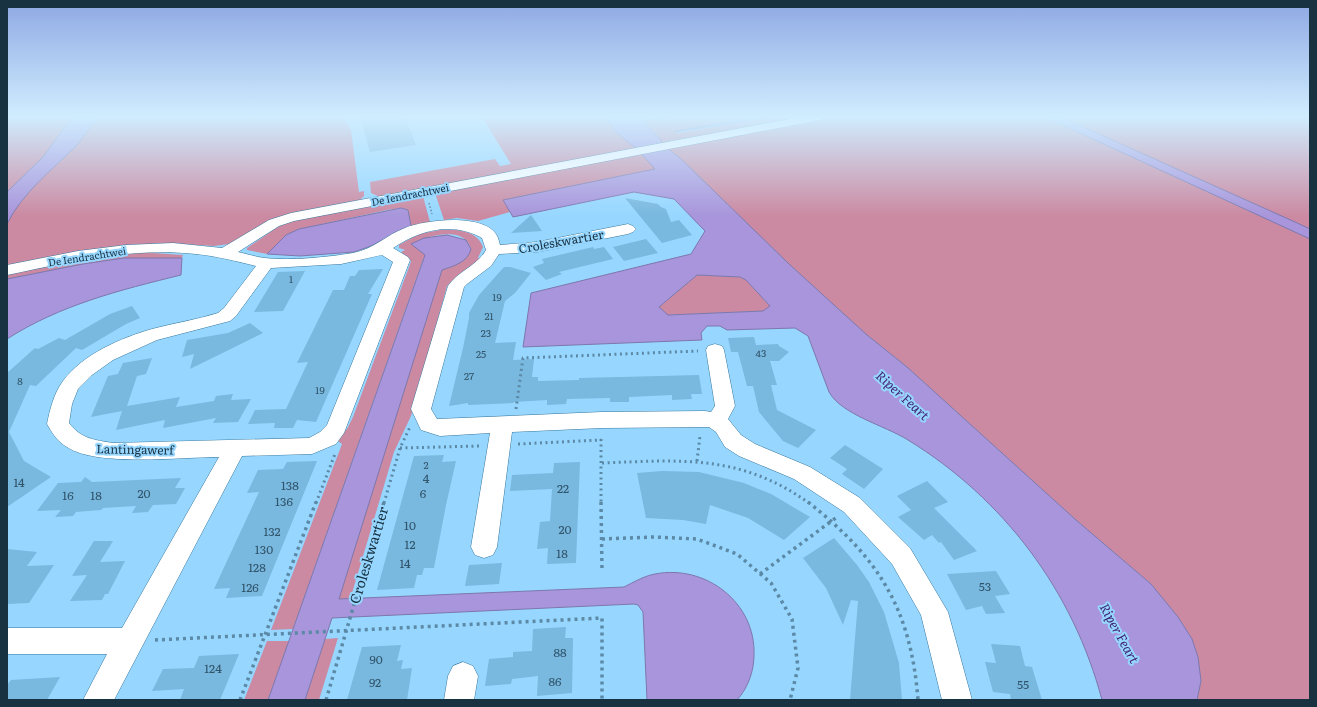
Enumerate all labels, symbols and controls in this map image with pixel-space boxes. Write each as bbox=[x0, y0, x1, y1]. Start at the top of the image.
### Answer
street label: De Iendrachtwei bbox=[370, 179, 451, 209]
street label: Croleskwartier bbox=[517, 225, 605, 257]
street label: De Iendrachtwei bbox=[47, 242, 128, 270]
house number: 1 bbox=[289, 271, 293, 286]
house number: 19 bbox=[492, 289, 502, 304]
house number: 21 bbox=[484, 308, 494, 323]
house number: 23 bbox=[481, 325, 491, 340]
house number: 43 bbox=[756, 345, 766, 360]
house number: 25 bbox=[476, 346, 486, 361]
water label: Riper Feart bbox=[872, 366, 934, 425]
house number: 27 bbox=[464, 368, 474, 383]
house number: 8 bbox=[17, 373, 23, 388]
house number: 19 bbox=[315, 382, 325, 397]
street label: Lantingawerf bbox=[96, 439, 175, 459]
house number: 2 bbox=[423, 457, 429, 472]
house number: 4 bbox=[423, 469, 430, 487]
house number: 14 bbox=[13, 473, 25, 491]
house number: 138 bbox=[281, 476, 299, 494]
house number: 22 bbox=[557, 479, 569, 497]
house number: 20 bbox=[137, 484, 151, 502]
house number: 6 bbox=[420, 484, 427, 502]
house number: 16 bbox=[62, 486, 74, 504]
house number: 18 bbox=[90, 486, 102, 504]
house number: 136 bbox=[275, 492, 293, 510]
street label: Croleskwartier bbox=[344, 504, 392, 606]
house number: 10 bbox=[404, 516, 416, 534]
house number: 20 bbox=[558, 520, 572, 538]
house number: 132 bbox=[263, 522, 281, 540]
house number: 12 bbox=[405, 535, 415, 553]
house number: 130 bbox=[255, 540, 273, 558]
house number: 18 bbox=[556, 544, 568, 562]
house number: 14 bbox=[399, 554, 411, 572]
house number: 128 bbox=[248, 558, 266, 576]
house number: 53 bbox=[979, 577, 991, 595]
house number: 126 bbox=[241, 578, 259, 596]
water label: Riper Feart bbox=[1096, 599, 1145, 667]
house number: 88 bbox=[553, 643, 567, 661]
house number: 90 bbox=[369, 650, 383, 668]
house number: 124 bbox=[204, 659, 222, 677]
house number: 86 bbox=[548, 672, 562, 690]
house number: 92 bbox=[369, 673, 381, 691]
house number: 55 bbox=[1017, 675, 1029, 693]

